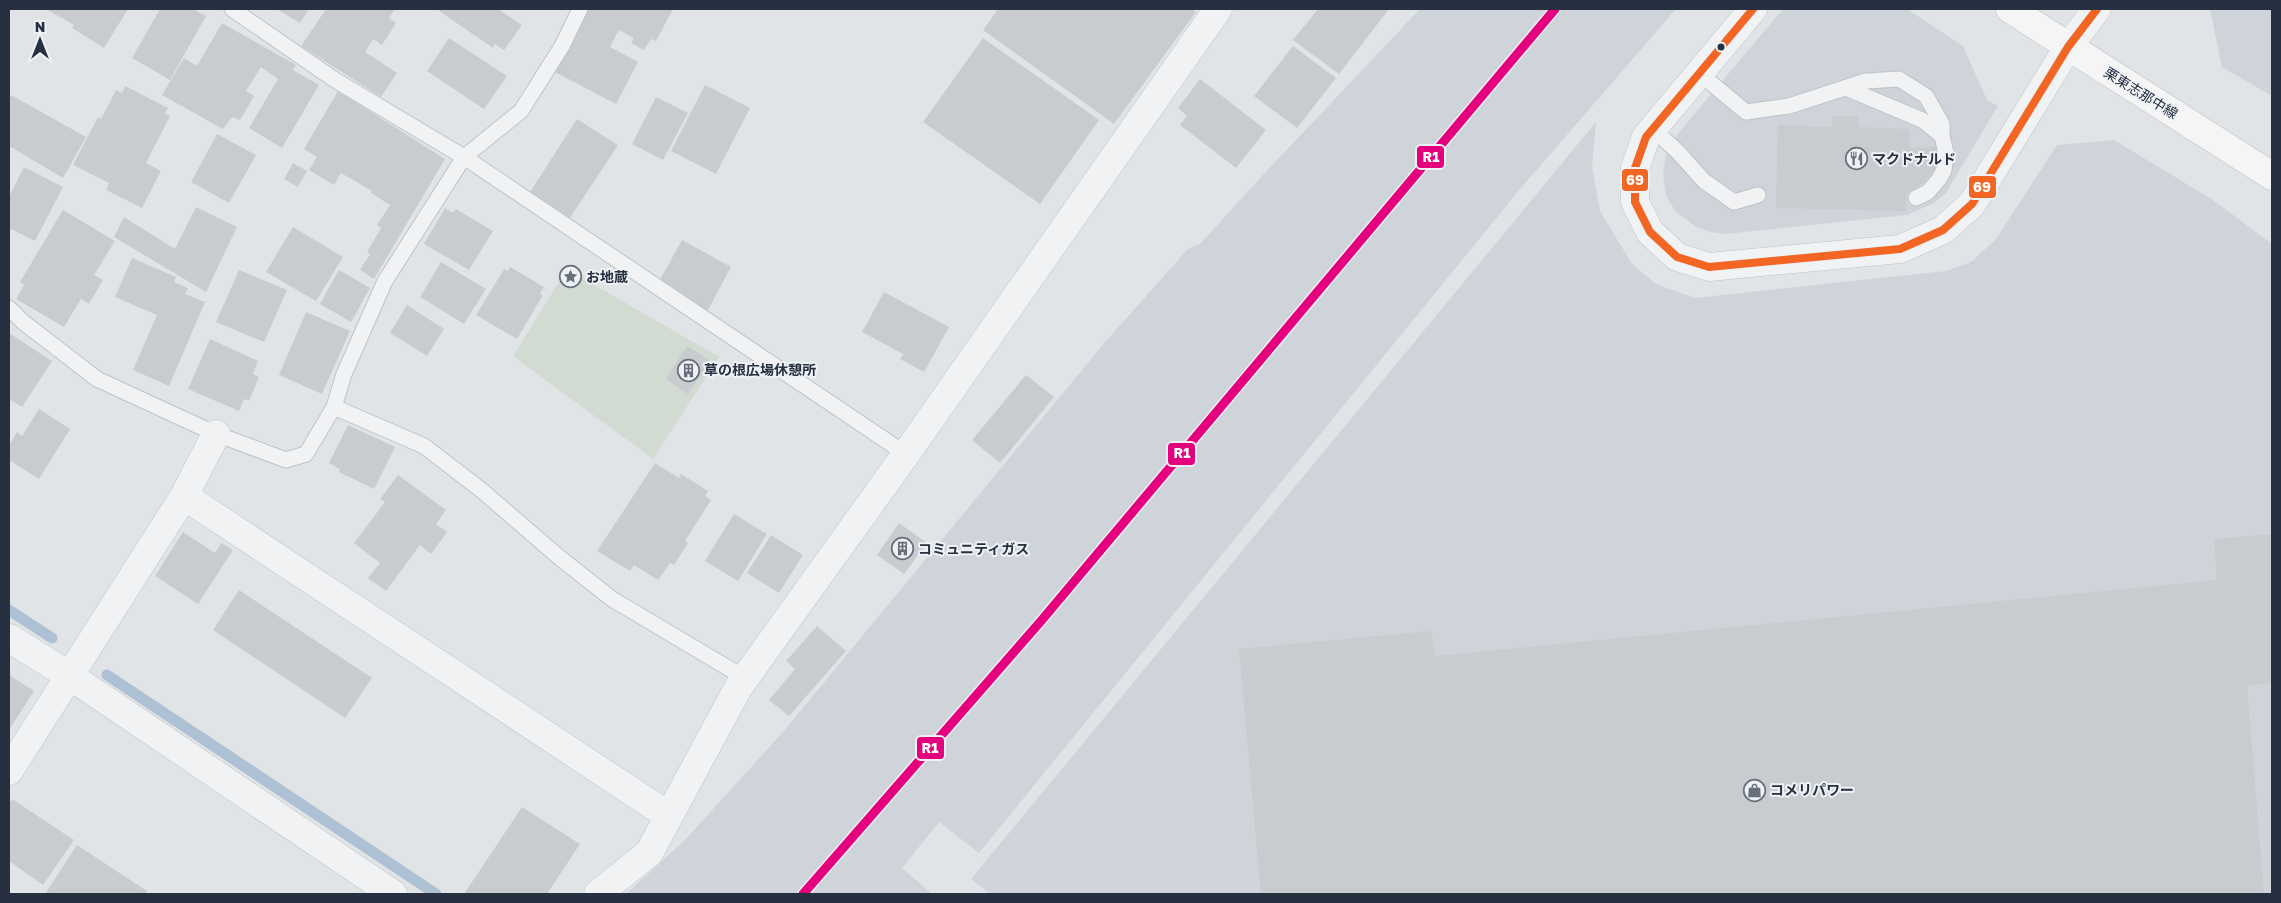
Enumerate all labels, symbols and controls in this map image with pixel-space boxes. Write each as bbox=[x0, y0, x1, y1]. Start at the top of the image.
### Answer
north arrow bbox=[15, 15, 65, 65]
text: N bbox=[35, 18, 45, 35]
unlabelled marker bbox=[1716, 42, 1726, 52]
street label: 栗東志那中線 bbox=[2101, 63, 2181, 122]
line badge: R1 bbox=[1416, 145, 1445, 169]
restaurant icon: マクドナルド bbox=[1844, 147, 1868, 171]
text: R1 bbox=[1423, 148, 1439, 165]
place label: マクドナルド bbox=[1872, 150, 1956, 167]
line badge: 69 bbox=[1621, 168, 1649, 192]
text: 69 bbox=[1626, 171, 1644, 188]
line badge: 69 bbox=[1968, 175, 1997, 199]
text: 69 bbox=[1973, 178, 1991, 195]
place icon: お地蔵 bbox=[558, 265, 582, 289]
place label: お地蔵 bbox=[586, 268, 628, 285]
building icon: 草の根広場休憩所 bbox=[676, 358, 700, 382]
place label: 草の根広場休憩所 bbox=[704, 361, 816, 378]
line badge: R1 bbox=[1167, 442, 1196, 466]
text: R1 bbox=[1174, 444, 1190, 461]
building icon: コミュニティガス bbox=[890, 537, 914, 561]
place label: コミュニティガス bbox=[918, 540, 1029, 557]
line badge: R1 bbox=[916, 736, 945, 760]
text: R1 bbox=[922, 739, 938, 756]
shop icon: コメリパワー bbox=[1742, 778, 1766, 802]
place label: コメリパワー bbox=[1770, 781, 1854, 798]

